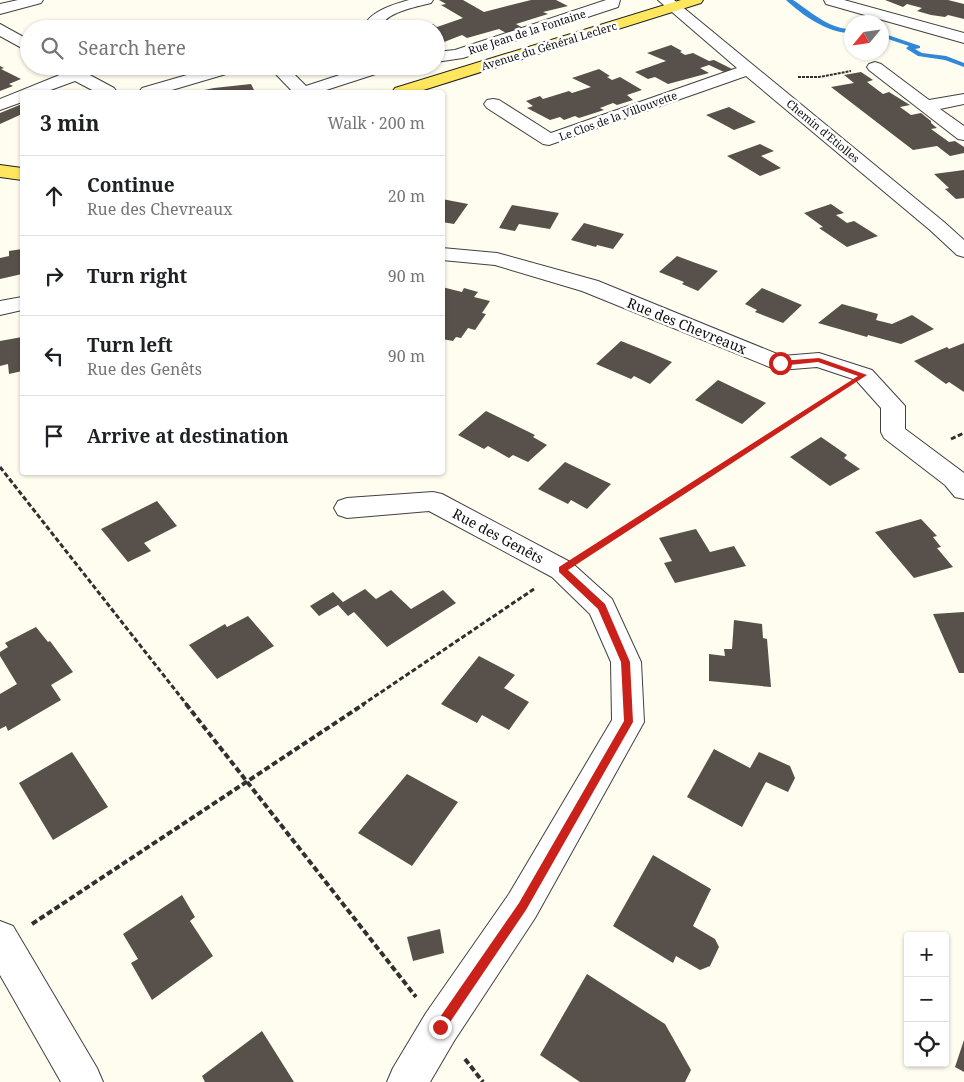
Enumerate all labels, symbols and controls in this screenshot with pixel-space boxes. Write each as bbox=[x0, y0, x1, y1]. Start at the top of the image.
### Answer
street label: Rue Jean de la Fontaine bbox=[466, 5, 588, 58]
north arrow bbox=[844, 15, 889, 60]
street label: Avenue du Général Leclerc bbox=[479, 18, 618, 73]
search box bbox=[20, 20, 445, 75]
icon: search bbox=[38, 34, 66, 62]
text: Search here bbox=[78, 35, 186, 61]
street label: Le Clos de la Villouvette bbox=[557, 87, 679, 144]
street label: Chemin d'Etiolles bbox=[784, 96, 863, 166]
text: 3 min bbox=[40, 109, 99, 137]
text: Walk · 200 m bbox=[328, 112, 425, 134]
text: Continue bbox=[87, 172, 175, 198]
icon: ahead bbox=[40, 182, 68, 210]
text: 20 m bbox=[388, 185, 425, 207]
text: Rue des Chevreaux bbox=[87, 198, 232, 220]
icon: right bbox=[40, 262, 68, 290]
text: Turn right bbox=[87, 263, 187, 289]
text: 90 m bbox=[388, 265, 425, 287]
street label: Rue des Chevreaux bbox=[625, 293, 751, 359]
text: Turn left bbox=[87, 332, 173, 358]
icon: left bbox=[40, 342, 68, 370]
text: 90 m bbox=[388, 345, 425, 367]
route start bbox=[769, 352, 792, 375]
text: Rue des Genêts bbox=[87, 358, 202, 380]
icon: arrive bbox=[40, 422, 68, 450]
text: Arrive at destination bbox=[87, 423, 289, 449]
street label: Rue des Genêts bbox=[449, 504, 547, 568]
map controls bbox=[904, 932, 949, 1067]
button: + bbox=[904, 932, 949, 977]
button: − bbox=[904, 977, 949, 1022]
route end bbox=[429, 1016, 452, 1039]
button: locate bbox=[904, 1022, 949, 1067]

